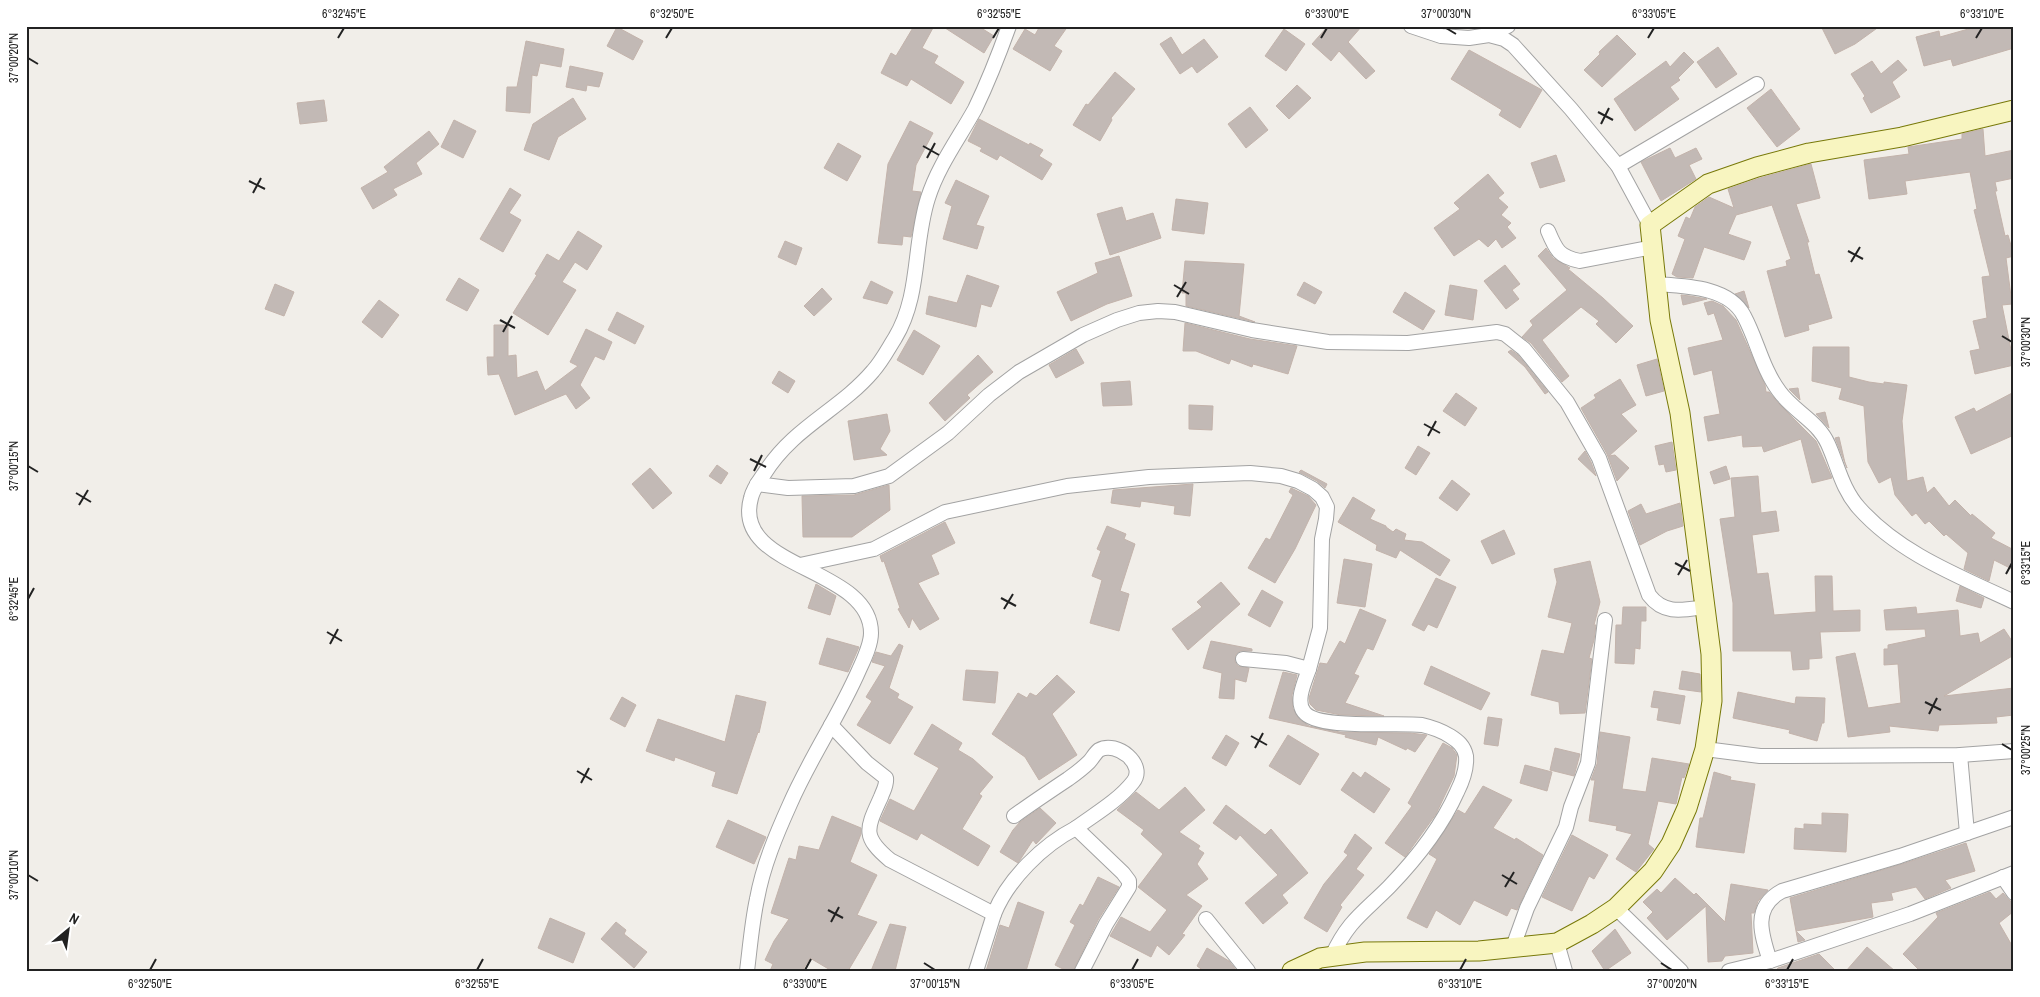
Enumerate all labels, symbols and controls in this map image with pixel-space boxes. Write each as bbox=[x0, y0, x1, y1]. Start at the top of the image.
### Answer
text: 6°32'45"E bbox=[322, 6, 366, 22]
text: 6°32'50"E bbox=[650, 6, 694, 22]
text: 6°32'55"E bbox=[977, 6, 1021, 22]
text: 6°33'00"E bbox=[1305, 6, 1349, 22]
text: 37°00'30"N bbox=[1421, 6, 1471, 22]
text: 6°33'05"E bbox=[1632, 6, 1676, 22]
text: 6°33'10"E bbox=[1960, 6, 2004, 22]
text: 37°00'20"N bbox=[6, 33, 22, 83]
text: 37°00'30"N bbox=[2018, 317, 2034, 367]
text: 37°00'15"N bbox=[6, 441, 22, 491]
text: 6°33'15"E bbox=[2018, 541, 2034, 585]
text: 6°32'45"E bbox=[6, 577, 22, 621]
text: 37°00'25"N bbox=[2018, 725, 2034, 775]
text: 37°00'10"N bbox=[6, 850, 22, 900]
north arrow bbox=[42, 904, 92, 954]
text: N bbox=[66, 909, 82, 929]
text: 6°32'50"E bbox=[128, 976, 172, 992]
text: 6°32'55"E bbox=[455, 976, 499, 992]
text: 6°33'00"E bbox=[783, 976, 827, 992]
text: 37°00'15"N bbox=[910, 976, 960, 992]
text: 6°33'05"E bbox=[1110, 976, 1154, 992]
text: 6°33'10"E bbox=[1438, 976, 1482, 992]
text: 37°00'20"N bbox=[1647, 976, 1697, 992]
text: 6°33'15"E bbox=[1765, 976, 1809, 992]

